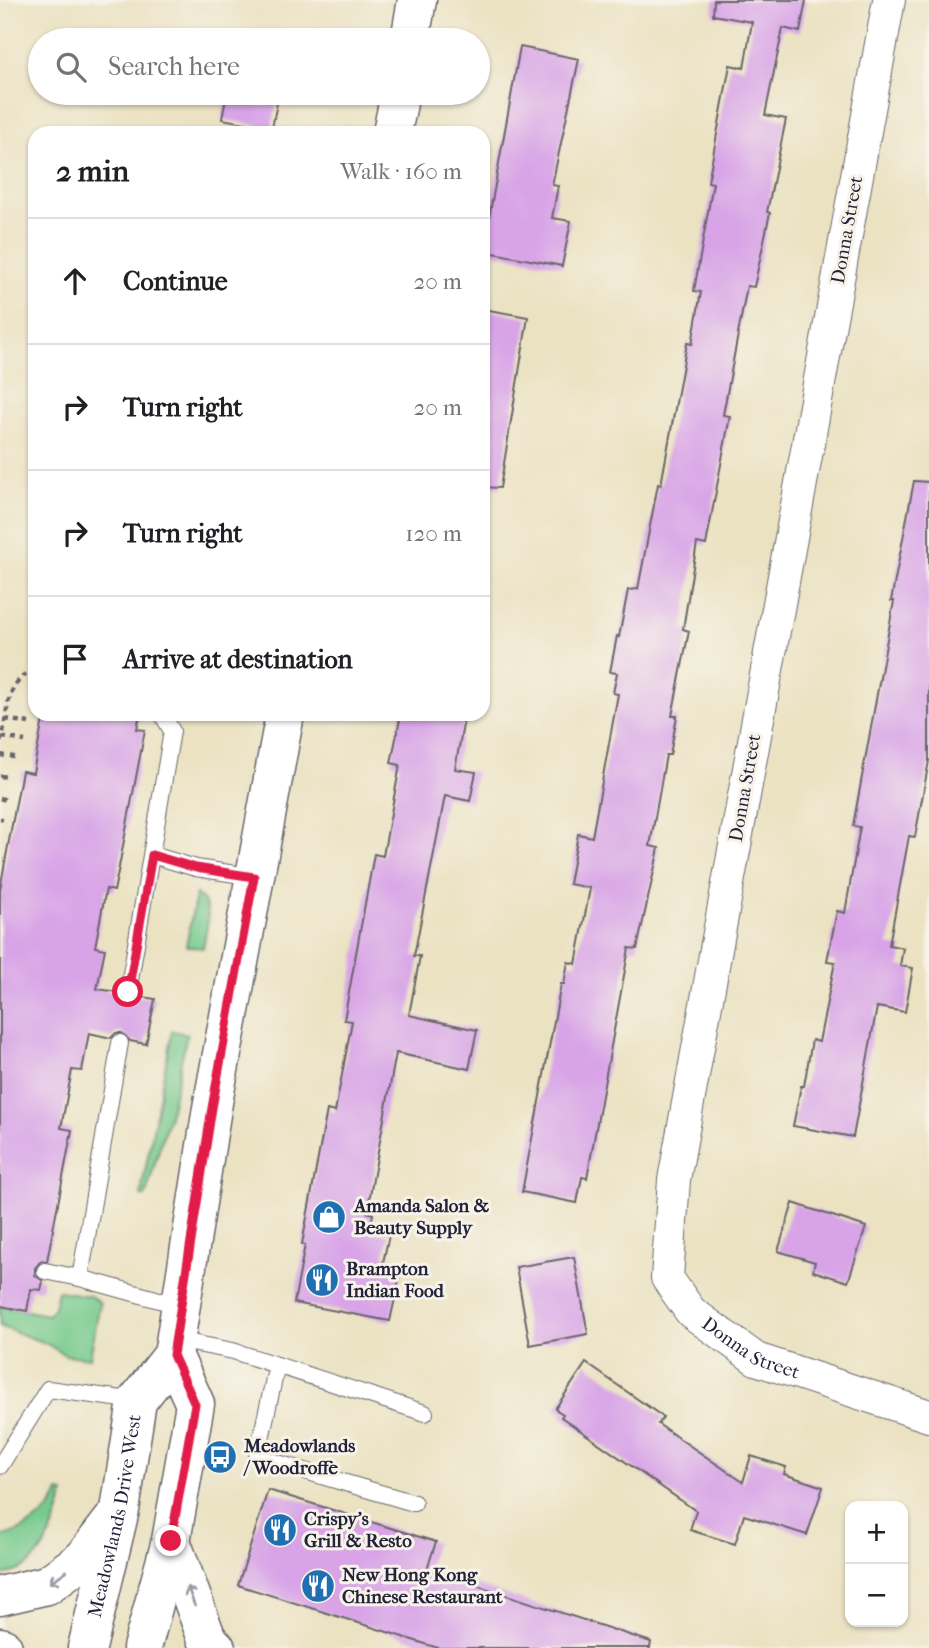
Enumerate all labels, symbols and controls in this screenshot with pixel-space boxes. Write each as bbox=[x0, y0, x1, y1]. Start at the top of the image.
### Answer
search box bbox=[28, 28, 490, 105]
icon: search bbox=[52, 48, 90, 86]
text: Search here bbox=[108, 51, 240, 82]
text: 2 min bbox=[56, 154, 129, 189]
text: Walk · 160 m bbox=[340, 158, 462, 185]
street label: Donna Street bbox=[827, 174, 867, 286]
icon: ahead bbox=[56, 262, 94, 300]
text: Continue bbox=[123, 266, 228, 297]
text: 20 m bbox=[413, 268, 462, 295]
icon: right bbox=[56, 388, 94, 426]
text: Turn right bbox=[123, 392, 243, 423]
text: 20 m bbox=[413, 394, 462, 421]
icon: right bbox=[56, 514, 94, 552]
text: Turn right bbox=[123, 518, 243, 549]
text: 120 m bbox=[405, 520, 462, 547]
icon: arrive bbox=[56, 640, 94, 678]
text: Arrive at destination bbox=[123, 644, 353, 675]
street label: Donna Street bbox=[725, 732, 765, 844]
route start bbox=[112, 976, 143, 1007]
place label: Amanda Salon & Beauty Supply bbox=[353, 1195, 489, 1239]
shop icon: Amanda Salon & Beauty Supply bbox=[310, 1198, 348, 1236]
place label: Brampton Indian Food bbox=[346, 1258, 445, 1302]
restaurant icon: Brampton Indian Food bbox=[303, 1261, 341, 1299]
street label: Donna Street bbox=[698, 1313, 802, 1384]
street label: Meadowlands Drive West bbox=[84, 1413, 146, 1620]
place label: Meadowlands / Woodroffe bbox=[243, 1435, 355, 1479]
bus stop icon: Meadowlands / Woodroffe bbox=[201, 1438, 239, 1476]
map controls bbox=[845, 1501, 908, 1627]
button: + bbox=[845, 1501, 908, 1564]
place label: Crispy's Grill & Resto bbox=[304, 1508, 412, 1552]
restaurant icon: Crispy's Grill & Resto bbox=[261, 1511, 299, 1549]
route end bbox=[155, 1525, 186, 1556]
place label: New Hong Kong Chinese Restaurant bbox=[342, 1564, 503, 1608]
button: − bbox=[845, 1564, 908, 1627]
restaurant icon: New Hong Kong Chinese Restaurant bbox=[299, 1567, 337, 1605]
one-way arrow bbox=[49, 1570, 68, 1584]
one-way arrow bbox=[184, 1586, 196, 1608]

